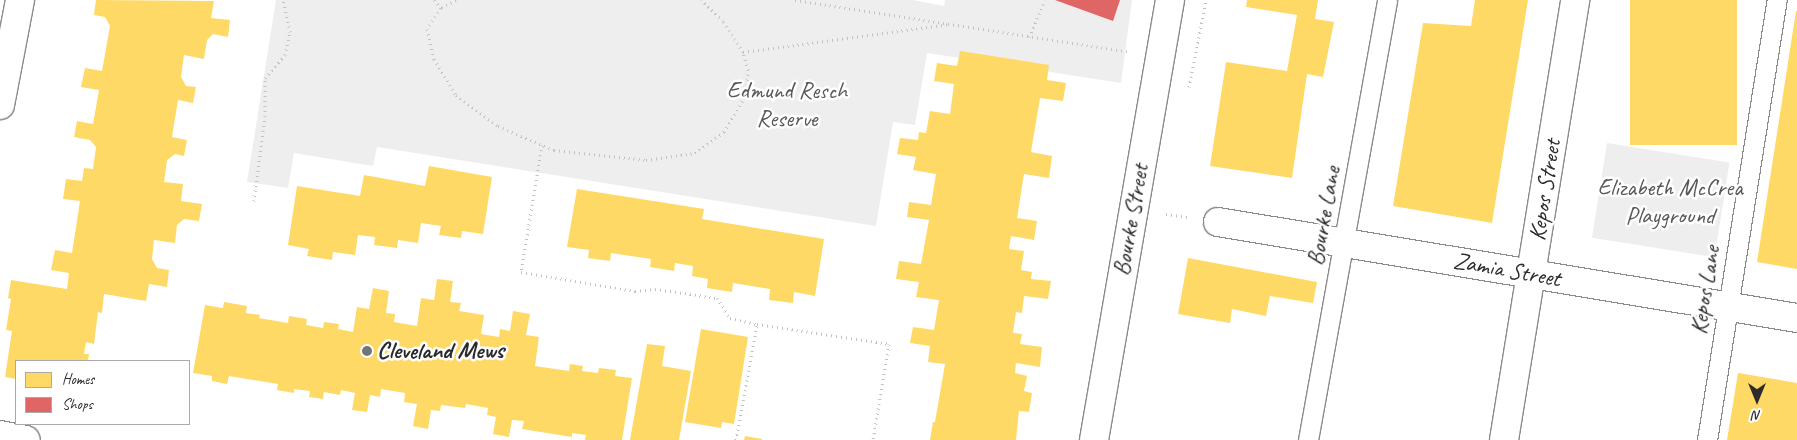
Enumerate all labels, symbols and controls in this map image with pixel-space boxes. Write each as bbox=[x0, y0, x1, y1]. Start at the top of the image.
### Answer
park label: Edmund Resch Reserve bbox=[727, 77, 847, 133]
street label: Kepos Street bbox=[1523, 137, 1567, 243]
street label: Bourke Street bbox=[1107, 162, 1155, 278]
street label: Bourke Lane bbox=[1301, 164, 1347, 268]
park label: Elizabeth McCrea Playground bbox=[1598, 174, 1742, 230]
street label: Kepos Lane bbox=[1684, 243, 1726, 337]
street label: Zamia Street bbox=[1451, 246, 1563, 294]
place label: Cleveland Mews bbox=[377, 337, 504, 365]
marker: Cleveland Mews bbox=[361, 345, 373, 357]
legend bbox=[15, 360, 190, 425]
text: Homes bbox=[62, 370, 94, 389]
north arrow bbox=[1732, 375, 1782, 425]
text: Shops bbox=[62, 395, 93, 414]
text: N bbox=[1753, 407, 1761, 424]

